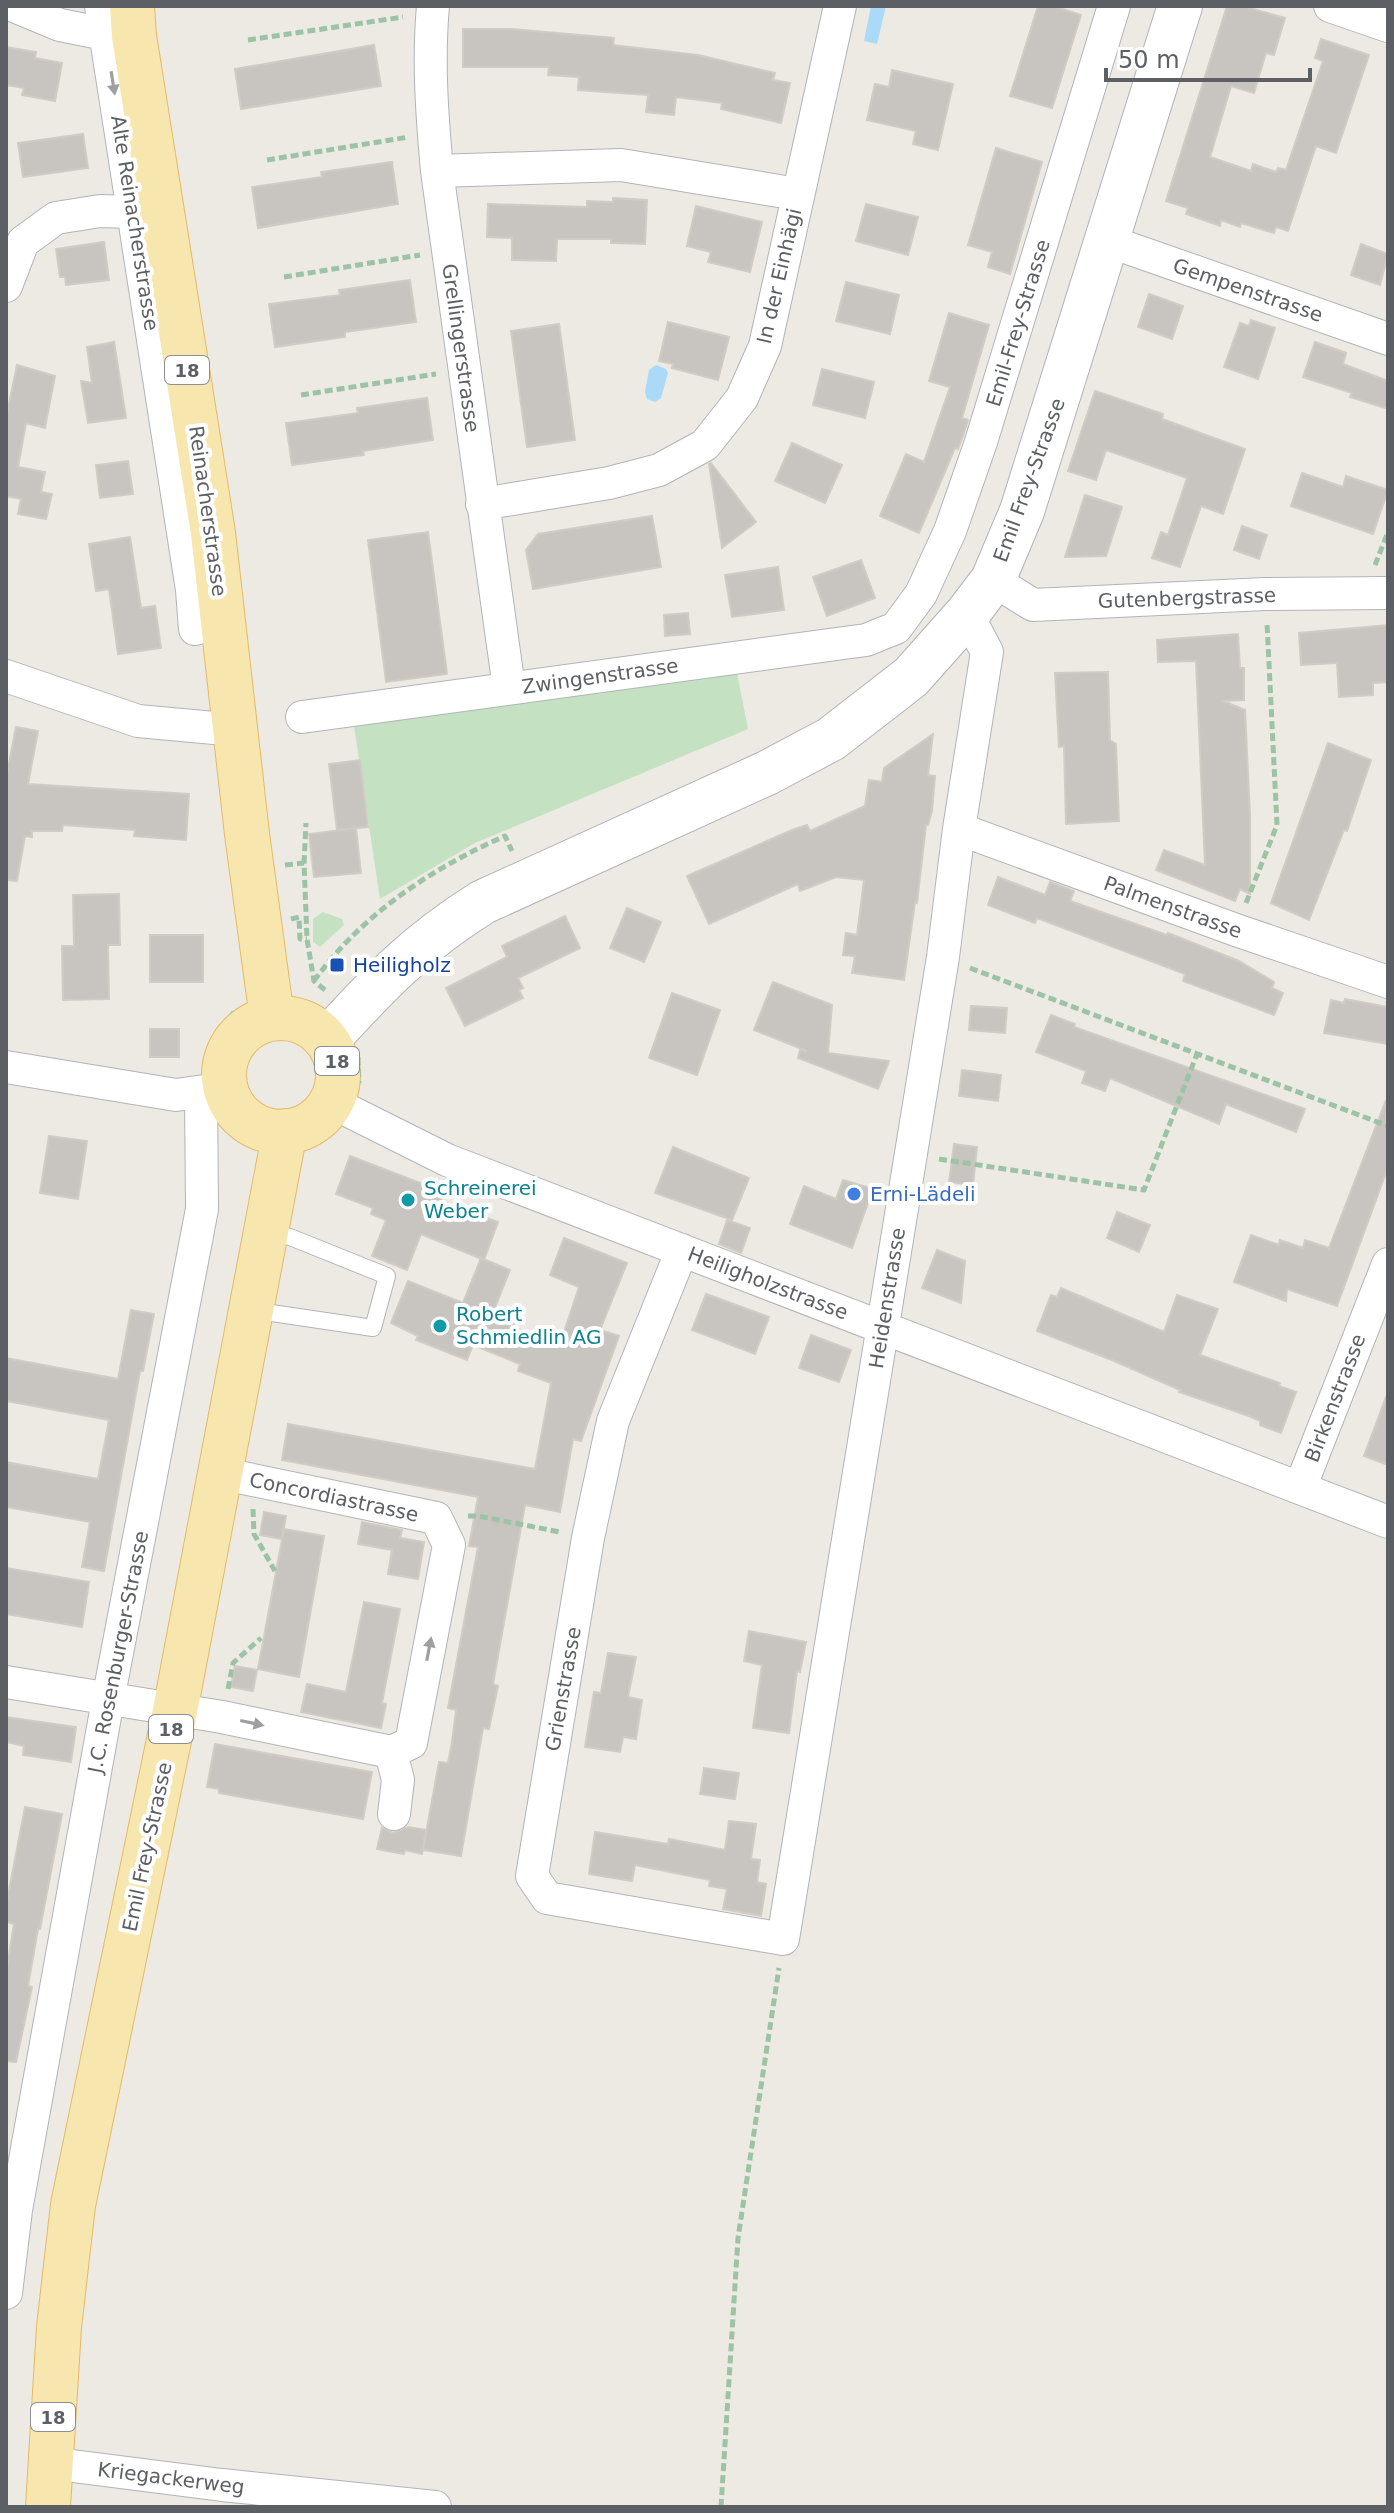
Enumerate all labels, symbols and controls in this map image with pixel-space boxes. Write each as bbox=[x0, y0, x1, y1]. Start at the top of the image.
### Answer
scale bar bbox=[1106, 32, 1310, 82]
text: 50 m bbox=[1118, 46, 1180, 74]
one-way arrow bbox=[107, 71, 120, 96]
street label: Alte Reinacherstrasse bbox=[106, 114, 164, 332]
street label: In der Einhägi bbox=[752, 206, 806, 346]
street label: Emil-Frey-Strasse bbox=[981, 237, 1055, 409]
street label: Gempenstrasse bbox=[1170, 253, 1326, 327]
street label: Grellingerstrasse bbox=[437, 262, 485, 434]
road number: 18 bbox=[165, 356, 209, 384]
street label: Emil Frey-Strasse bbox=[988, 395, 1070, 565]
street label: Reinacherstrasse bbox=[184, 424, 232, 598]
street label: Gutenbergstrasse bbox=[1097, 583, 1277, 613]
street label: Zwingenstrasse bbox=[520, 653, 680, 699]
street label: Palmenstrasse bbox=[1101, 871, 1245, 943]
place label: Heiligholz bbox=[353, 953, 451, 977]
marker: Heiligholz bbox=[328, 956, 346, 974]
road number: 18 bbox=[315, 1047, 359, 1075]
place label: Schreinerei Weber bbox=[424, 1176, 537, 1223]
place label: Erni-Lädeli bbox=[870, 1182, 975, 1206]
marker: Erni-Lädeli bbox=[845, 1185, 863, 1203]
marker: Schreinerei Weber bbox=[399, 1191, 417, 1209]
street label: Heidenstrasse bbox=[864, 1226, 910, 1370]
street label: Heiligholzstrasse bbox=[685, 1241, 851, 1325]
place label: Robert Schmiedlin AG bbox=[456, 1302, 601, 1349]
marker: Robert Schmiedlin AG bbox=[431, 1317, 449, 1335]
street label: Birkenstrasse bbox=[1300, 1331, 1370, 1465]
street label: Concordiastrasse bbox=[247, 1467, 421, 1527]
street label: J.C. Rosenburger-Strasse bbox=[82, 1529, 153, 1777]
street label: Grienstrasse bbox=[540, 1625, 586, 1753]
one-way arrow bbox=[423, 1636, 436, 1661]
road number: 18 bbox=[149, 1715, 193, 1743]
one-way arrow bbox=[239, 1718, 264, 1730]
street label: Emil Frey-Strasse bbox=[117, 1760, 177, 1934]
road number: 18 bbox=[31, 2403, 75, 2431]
street label: Kriegackerweg bbox=[96, 2457, 246, 2499]

